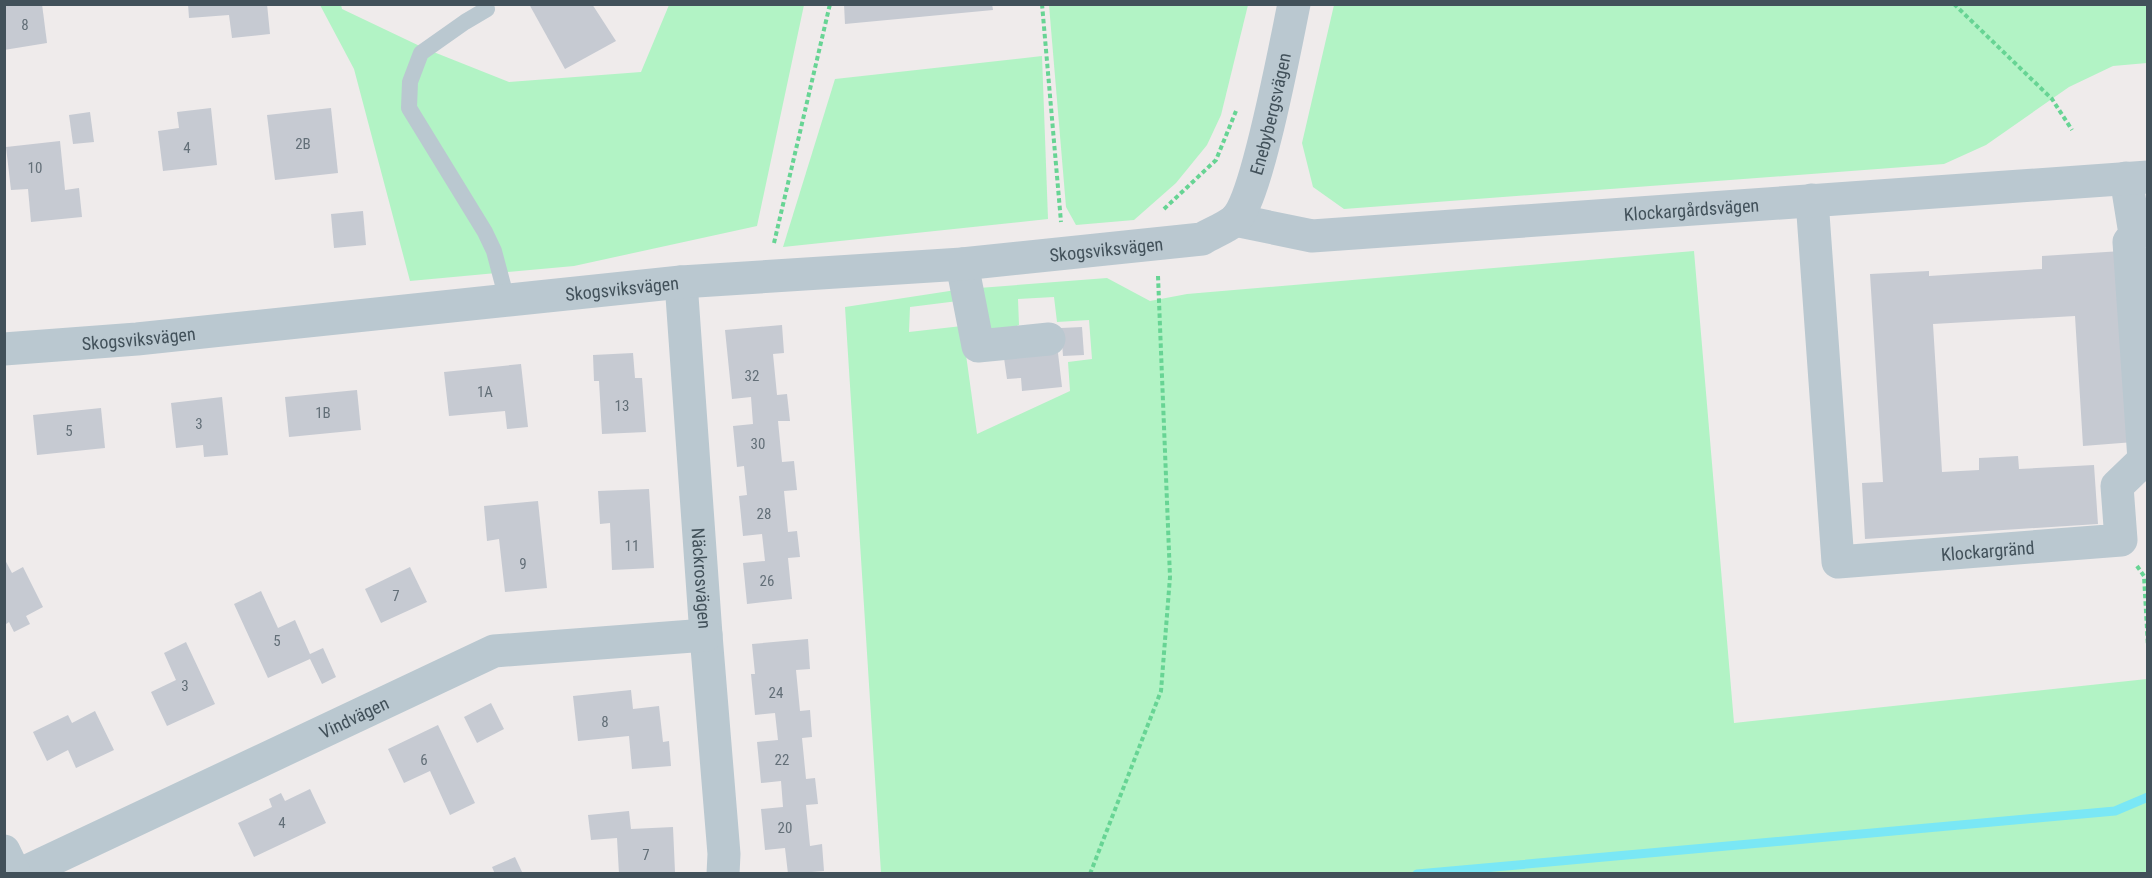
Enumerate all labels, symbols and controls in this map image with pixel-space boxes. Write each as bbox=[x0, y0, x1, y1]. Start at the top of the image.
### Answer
house number: 8 bbox=[21, 16, 29, 34]
street label: Enebybergsvägen bbox=[1245, 51, 1294, 177]
house number: 2B bbox=[295, 135, 311, 153]
house number: 4 bbox=[183, 139, 191, 157]
house number: 10 bbox=[28, 159, 42, 177]
street label: Klockargårdsvägen bbox=[1623, 194, 1760, 224]
street label: Skogsviksvägen bbox=[1048, 233, 1164, 265]
street label: Skogsviksvägen bbox=[564, 272, 680, 305]
street label: Skogsviksvägen bbox=[81, 322, 196, 354]
house number: 32 bbox=[745, 367, 759, 385]
house number: 1A bbox=[477, 383, 493, 401]
house number: 13 bbox=[615, 397, 629, 415]
house number: 1B bbox=[315, 404, 331, 422]
house number: 3 bbox=[195, 415, 203, 433]
house number: 5 bbox=[65, 422, 73, 440]
house number: 30 bbox=[751, 435, 765, 453]
house number: 28 bbox=[757, 505, 771, 523]
street label: Näckrosvägen bbox=[688, 527, 716, 629]
street label: Klockargränd bbox=[1940, 536, 2035, 564]
house number: 11 bbox=[625, 537, 639, 555]
house number: 9 bbox=[519, 555, 527, 573]
house number: 26 bbox=[760, 572, 774, 590]
house number: 7 bbox=[392, 587, 400, 605]
house number: 5 bbox=[273, 632, 281, 650]
house number: 3 bbox=[181, 677, 189, 695]
house number: 24 bbox=[769, 684, 783, 702]
street label: Vindvägen bbox=[316, 692, 392, 742]
house number: 8 bbox=[601, 713, 609, 731]
house number: 6 bbox=[420, 751, 428, 769]
house number: 22 bbox=[775, 751, 789, 769]
house number: 4 bbox=[278, 814, 286, 832]
house number: 20 bbox=[778, 819, 792, 837]
house number: 7 bbox=[642, 846, 650, 864]

